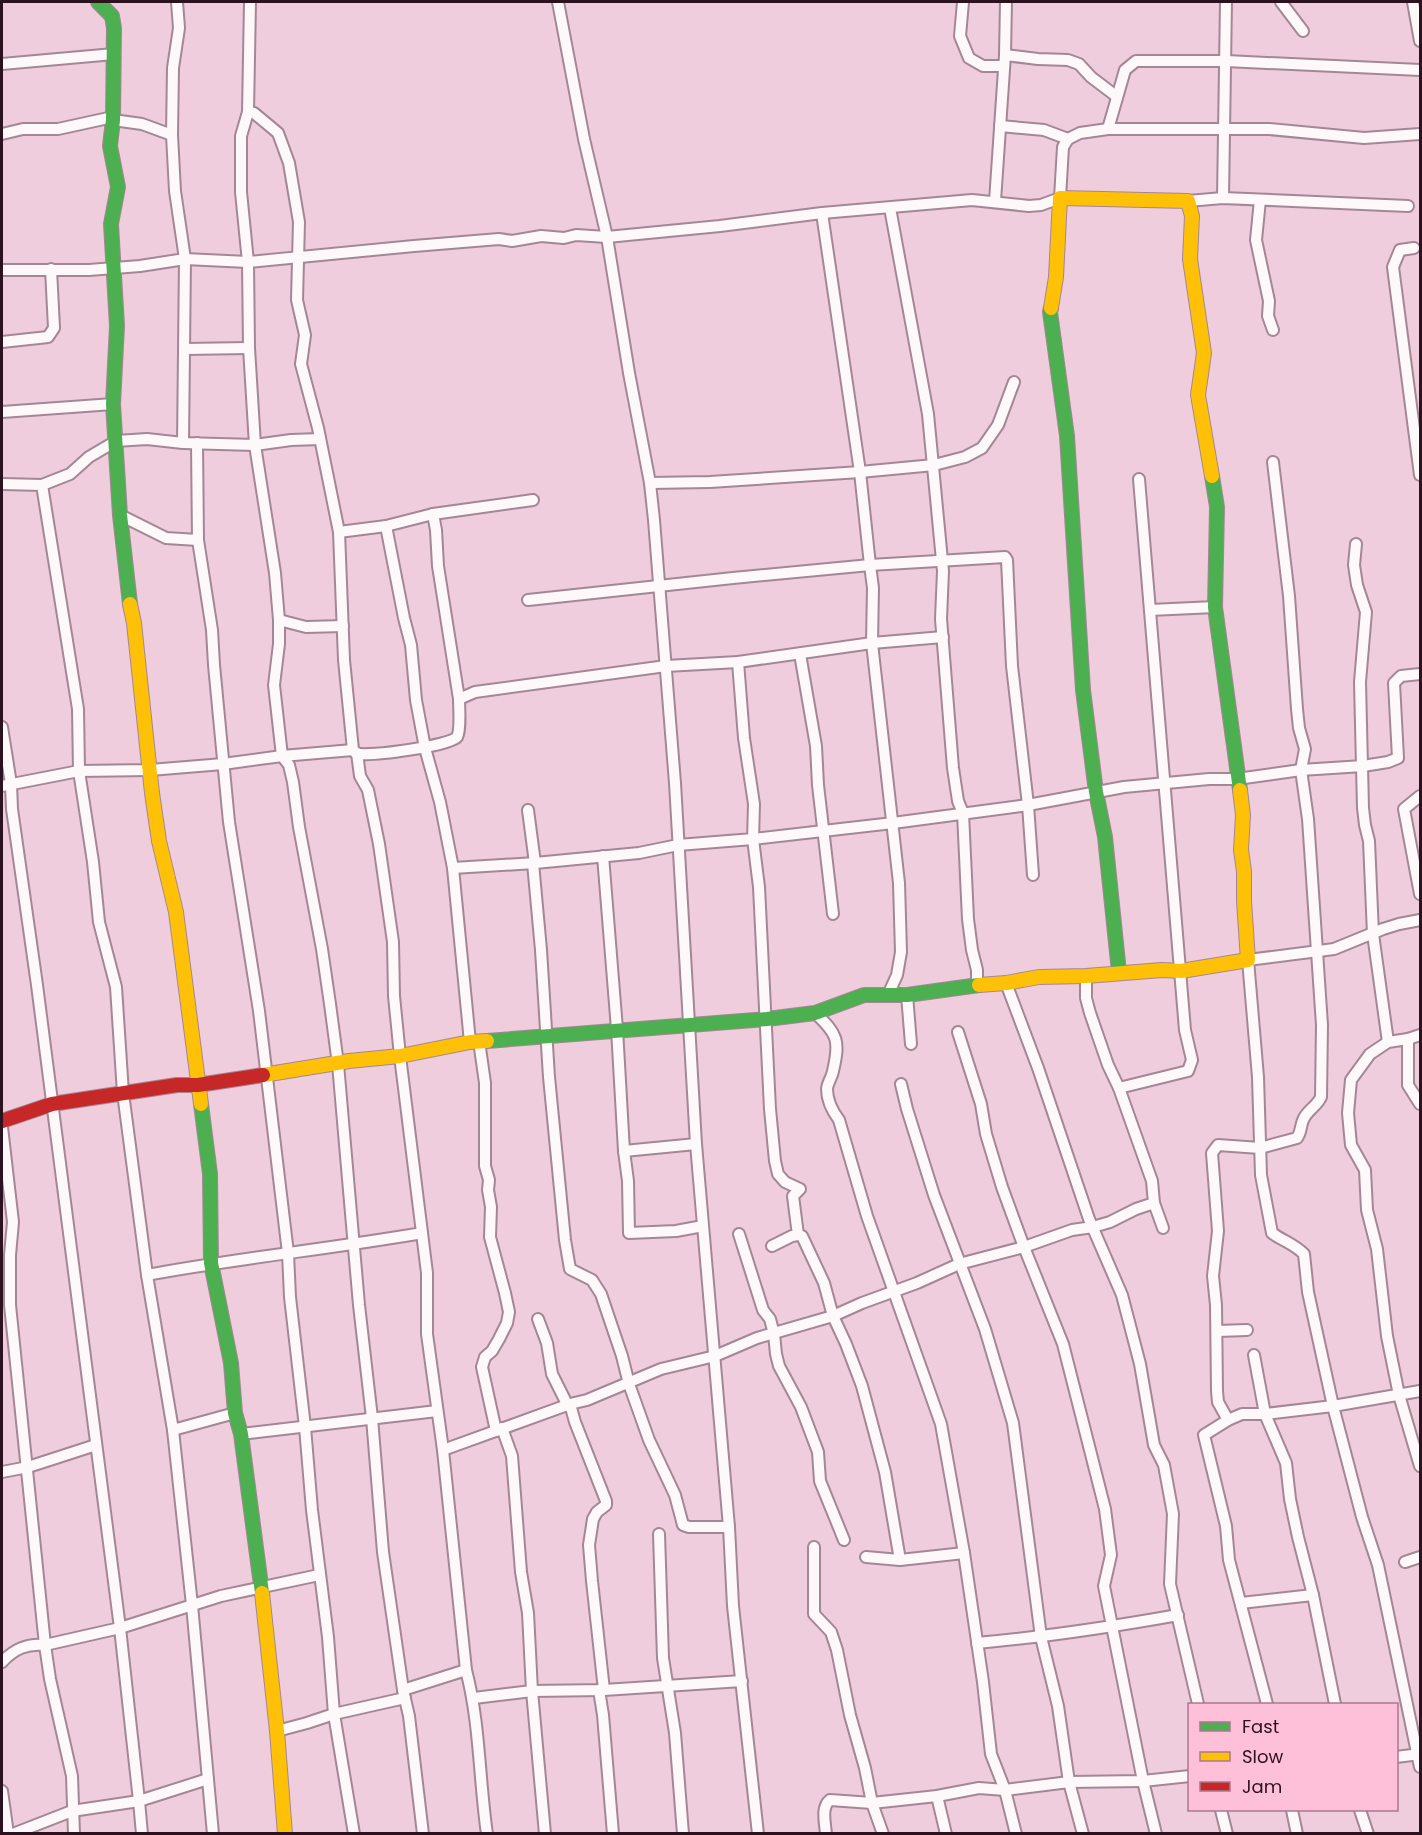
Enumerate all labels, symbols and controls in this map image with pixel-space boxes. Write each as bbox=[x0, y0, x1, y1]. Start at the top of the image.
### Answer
legend bbox=[1188, 1703, 1398, 1811]
text: Fast bbox=[1242, 1714, 1279, 1739]
text: Slow bbox=[1242, 1744, 1284, 1769]
text: Jam bbox=[1242, 1774, 1282, 1799]

